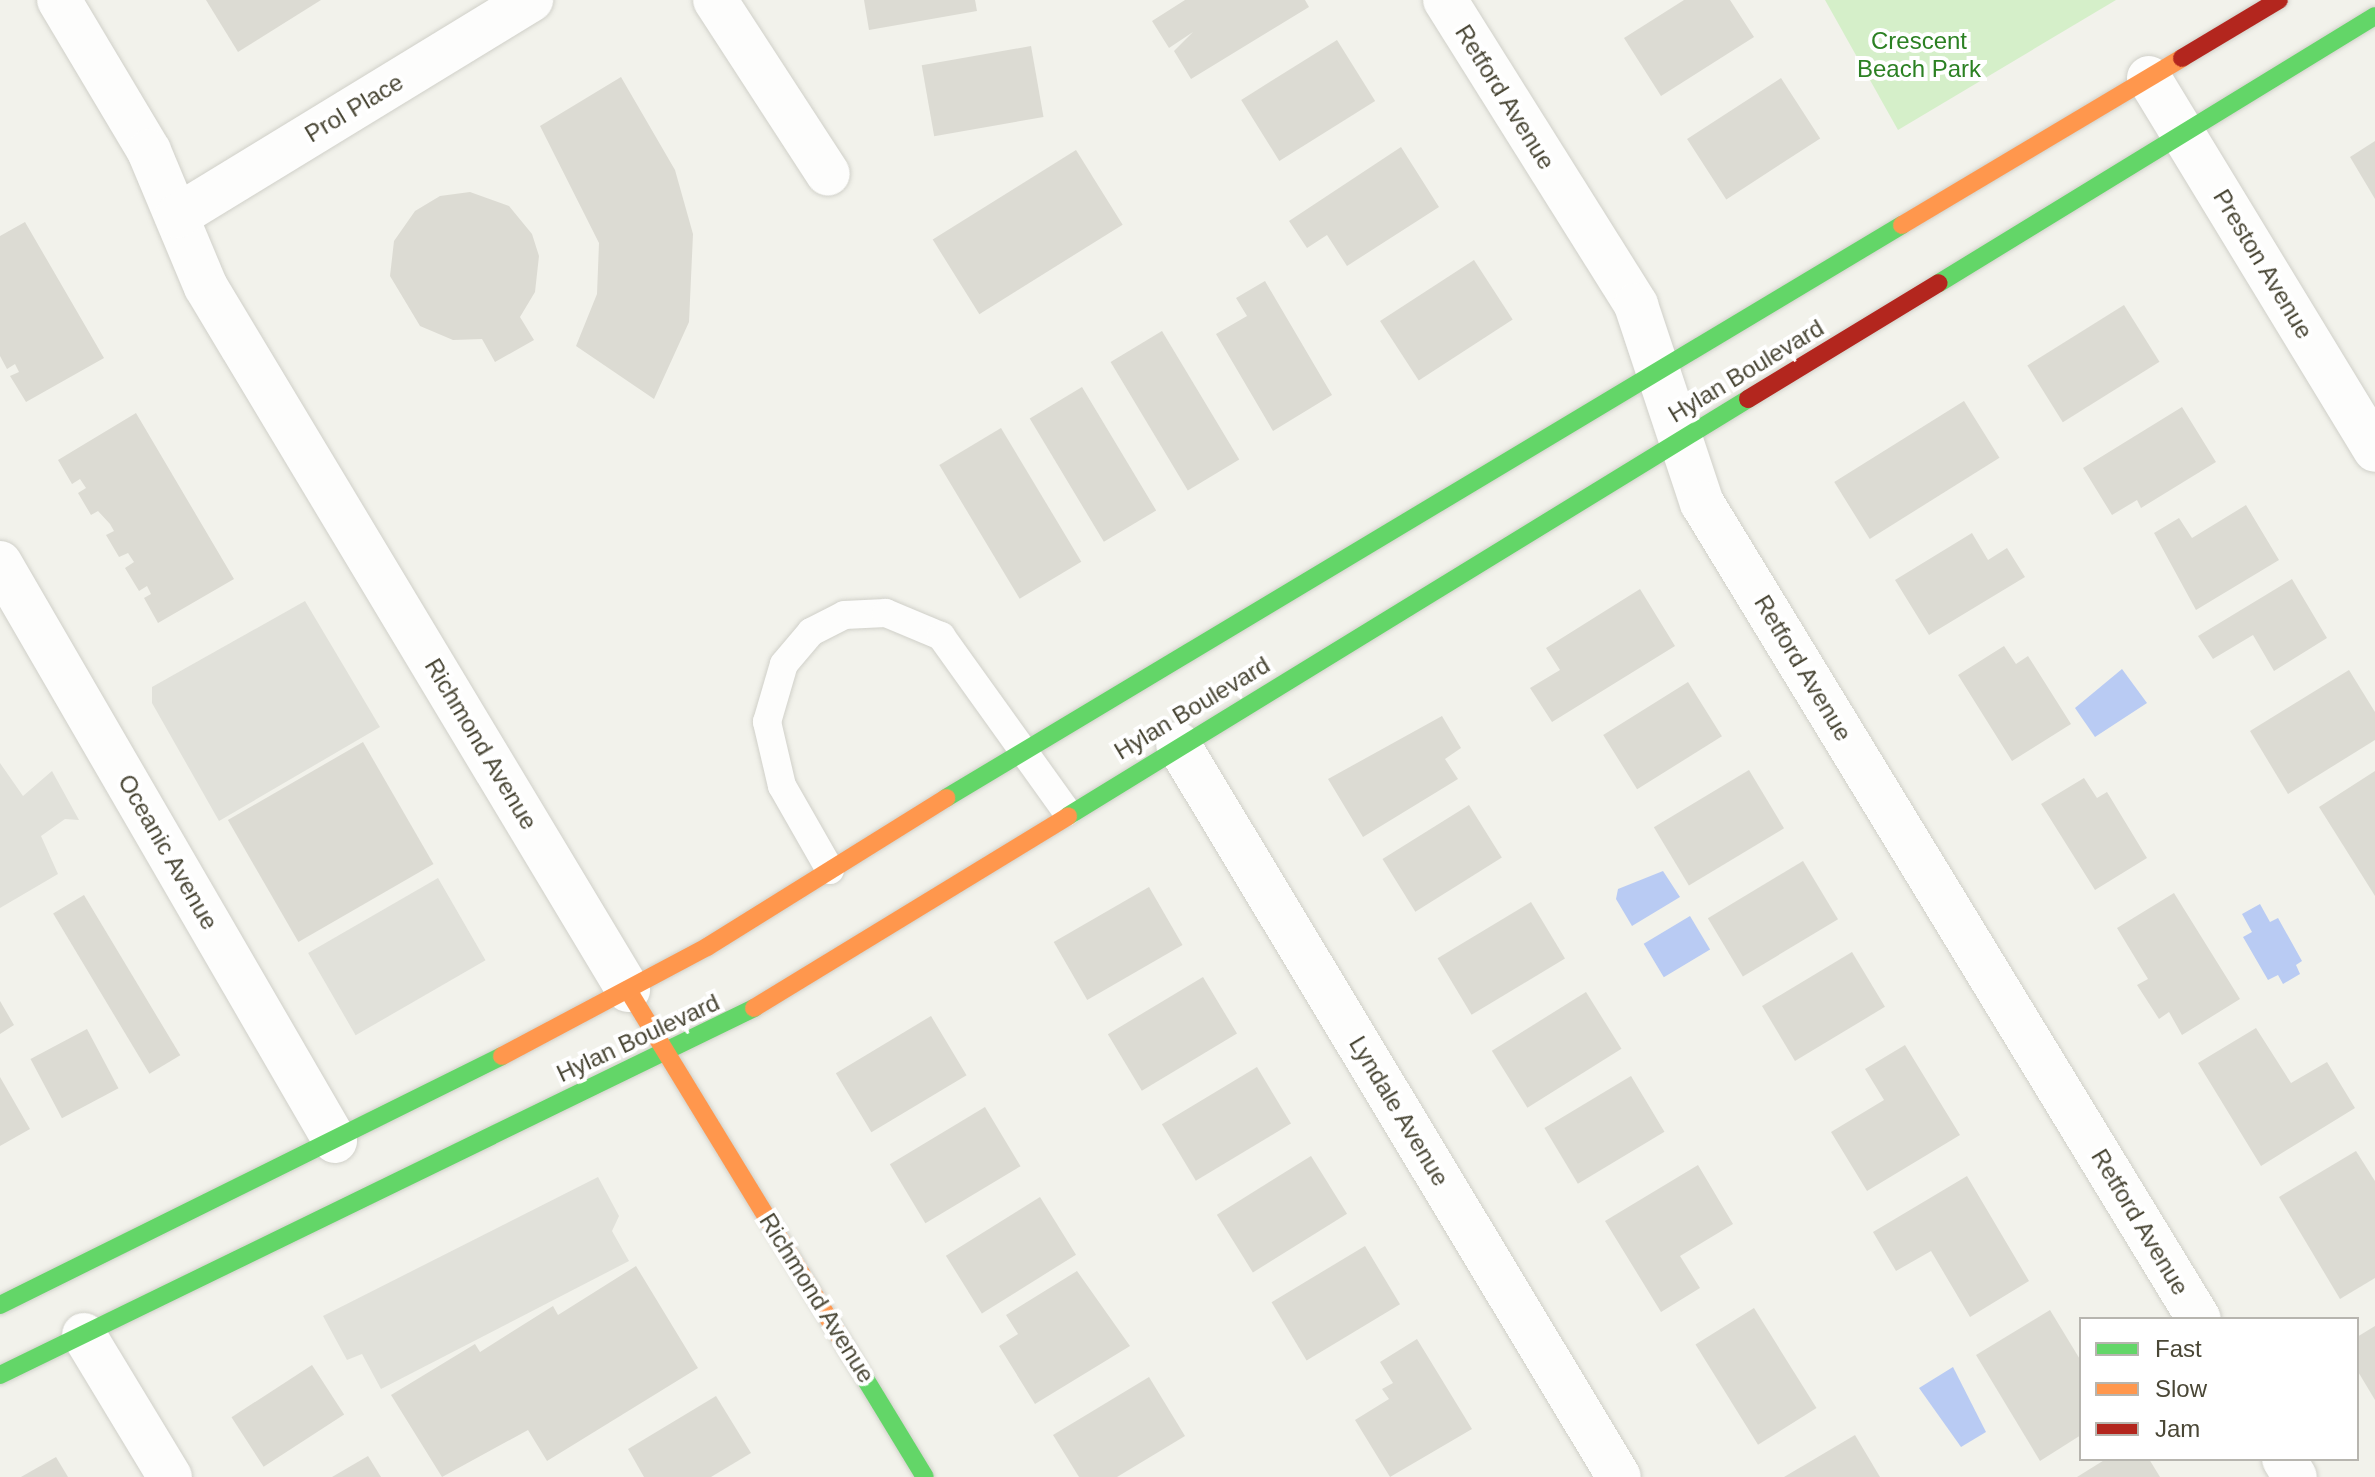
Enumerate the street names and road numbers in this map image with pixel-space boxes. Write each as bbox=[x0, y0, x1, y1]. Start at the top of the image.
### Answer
street label: Retford Avenue bbox=[1449, 19, 1561, 175]
street label: Prol Place bbox=[300, 67, 408, 149]
street label: Preston Avenue bbox=[2207, 184, 2319, 344]
street label: Hylan Boulevard bbox=[1663, 313, 1829, 429]
street label: Retford Avenue bbox=[1748, 589, 1858, 747]
street label: Hylan Boulevard bbox=[1109, 650, 1275, 766]
street label: Richmond Avenue bbox=[418, 653, 544, 835]
street label: Oceanic Avenue bbox=[112, 769, 224, 935]
street label: Hylan Boulevard bbox=[552, 988, 724, 1088]
street label: Lyndale Avenue bbox=[1343, 1030, 1455, 1192]
street label: Retford Avenue bbox=[2085, 1143, 2195, 1301]
street label: Richmond Avenue bbox=[753, 1207, 881, 1389]

